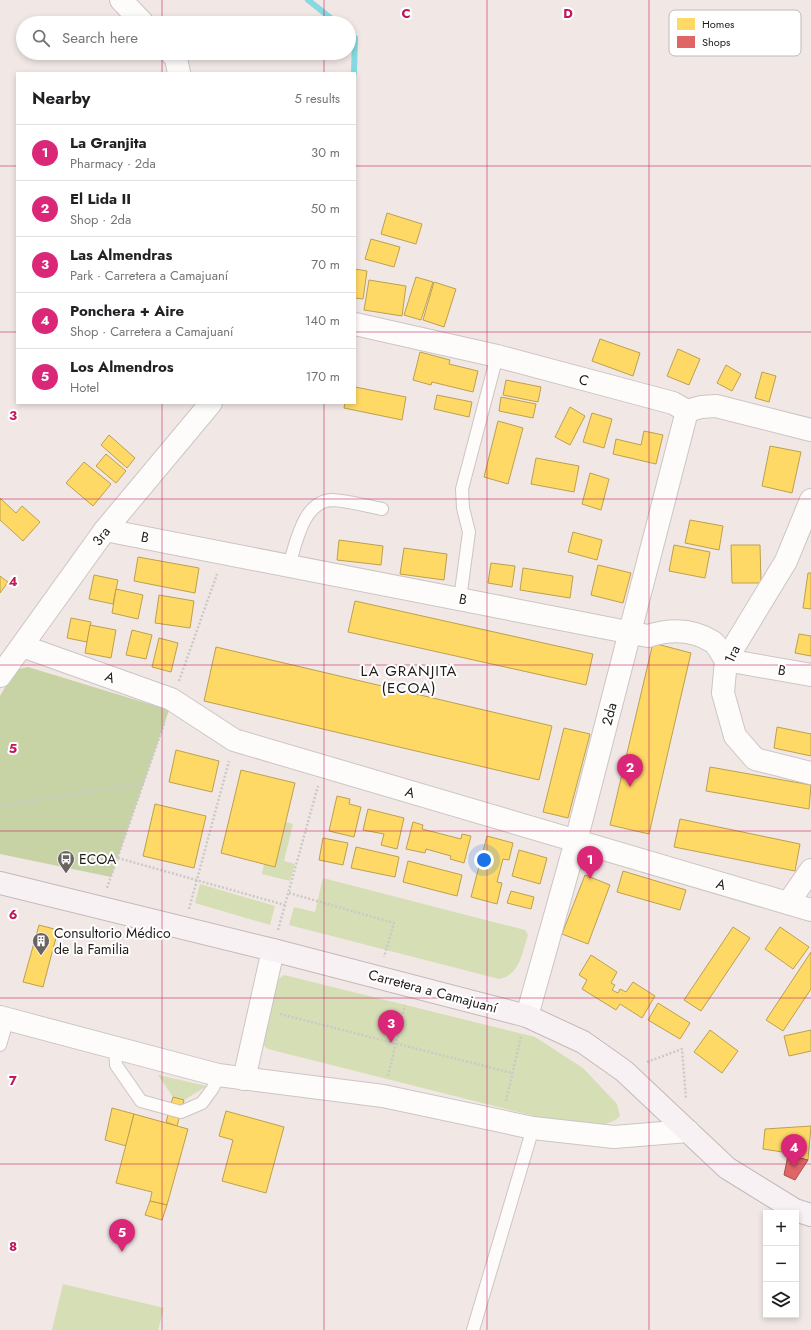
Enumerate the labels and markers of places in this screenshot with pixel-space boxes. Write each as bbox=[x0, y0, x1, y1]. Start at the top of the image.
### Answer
pin: 2 bbox=[617, 754, 643, 787]
pin: 1 bbox=[577, 846, 603, 879]
bus stop icon: ECOA bbox=[56, 849, 76, 874]
place label: ECOA bbox=[79, 849, 117, 869]
place label: Consultorio Médico de la Familia bbox=[54, 923, 171, 959]
building icon: Consultorio Médico de la Familia bbox=[31, 931, 51, 956]
pin: 3 bbox=[378, 1010, 404, 1043]
pin: 4 bbox=[781, 1134, 807, 1167]
pin: 5 bbox=[109, 1219, 135, 1252]

